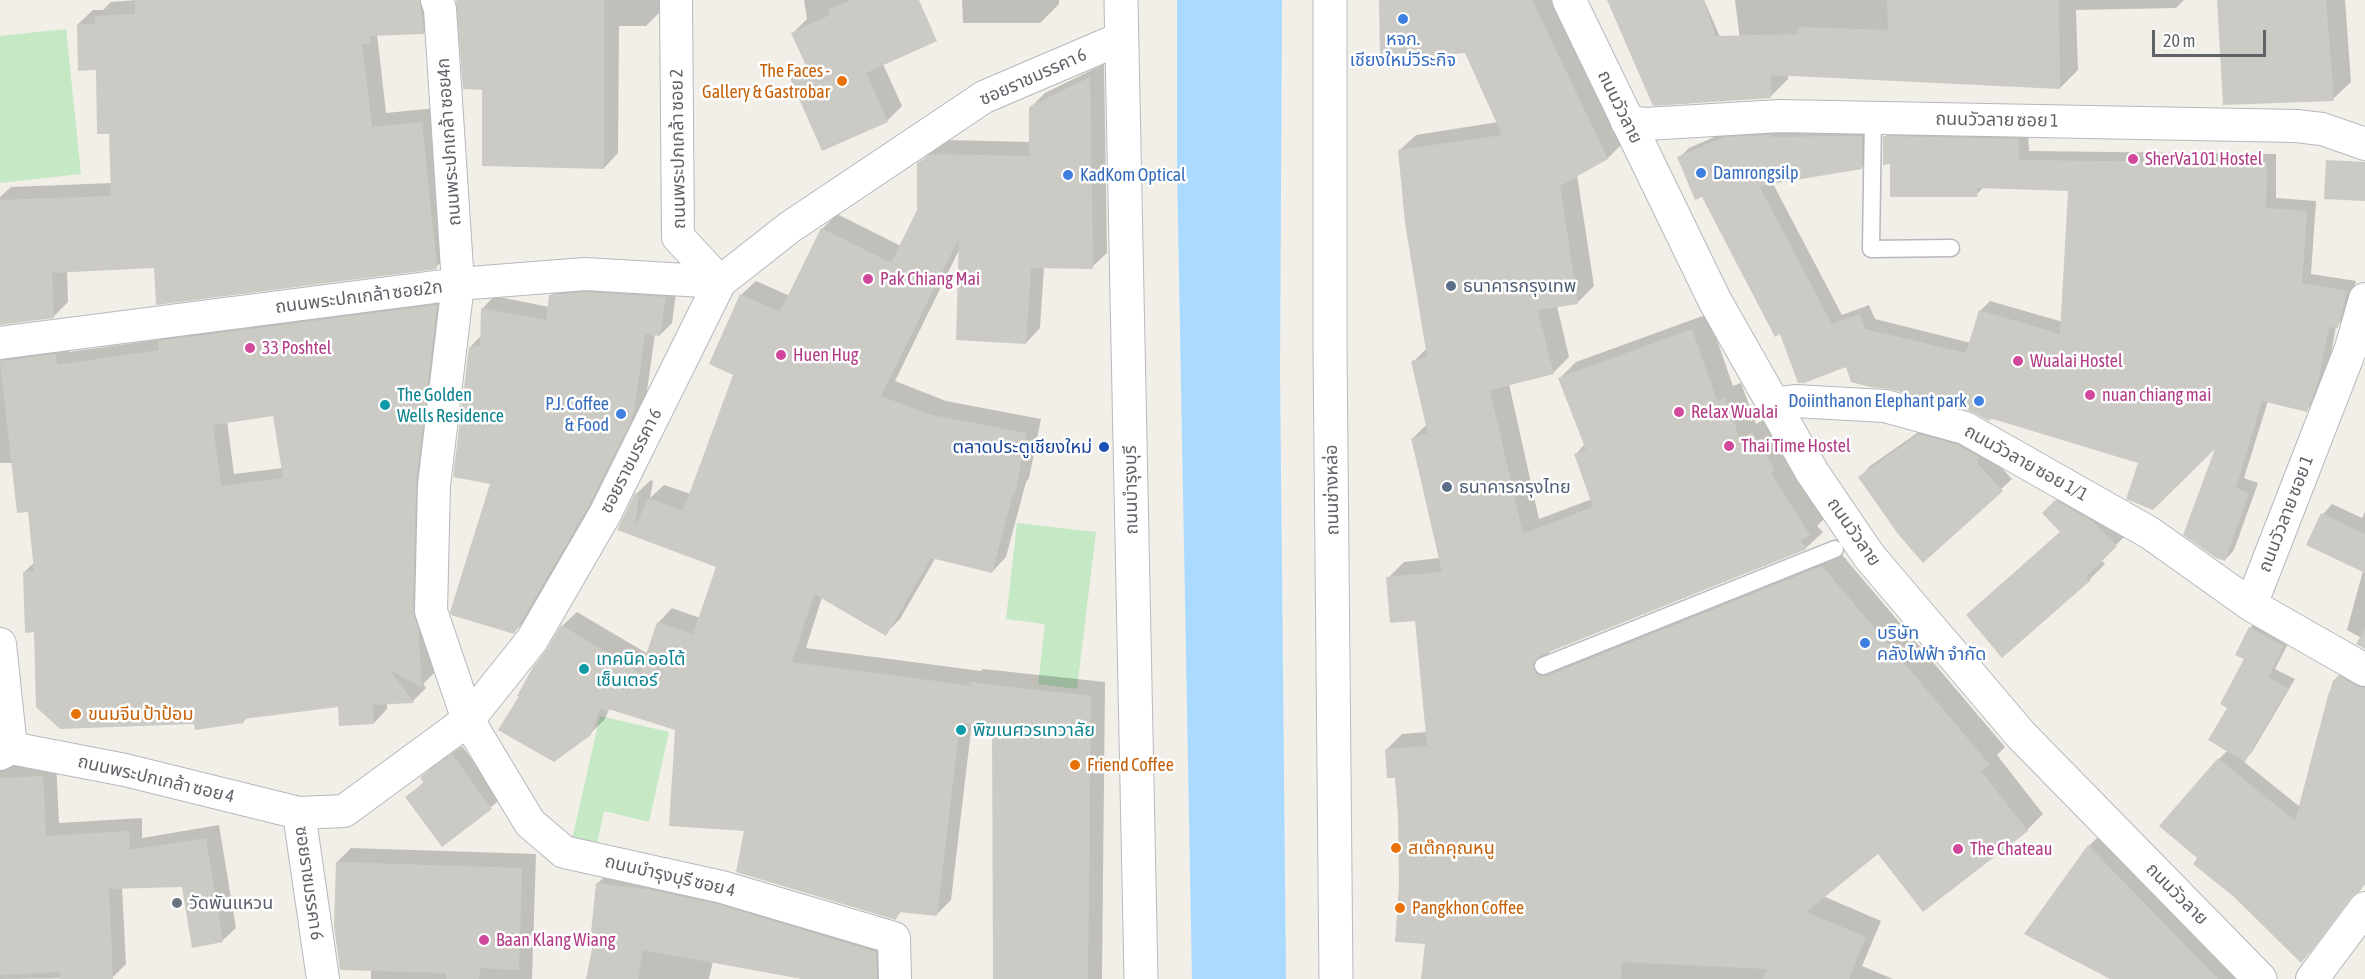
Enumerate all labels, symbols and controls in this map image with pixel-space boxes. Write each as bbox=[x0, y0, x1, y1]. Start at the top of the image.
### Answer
marker: หจก. เชียงใหม่วีระกิจ bbox=[1396, 12, 1410, 26]
scale bar bbox=[2155, 18, 2269, 56]
place label: หจก. เชียงใหม่วีระกิจ bbox=[1350, 28, 1456, 70]
text: 20 m bbox=[2163, 30, 2195, 51]
street label: ซอยราชมรรคา 6 bbox=[976, 44, 1090, 110]
street label: ถนนพระปกเกล้า ซอย4ก bbox=[432, 57, 466, 227]
place label: The Faces - Gallery & Gastrobar bbox=[702, 60, 830, 103]
street label: ถนนวัวลาย bbox=[1593, 67, 1647, 147]
street label: ถนนพระปกเกล้า ซอย 2 bbox=[666, 69, 690, 229]
marker: The Faces - Gallery & Gastrobar bbox=[835, 74, 849, 88]
street label: ถนนวัวลาย ซอย 1 bbox=[1935, 108, 2059, 132]
place label: SherVa101 Hostel bbox=[2145, 148, 2262, 170]
marker: SherVa101 Hostel bbox=[2126, 152, 2140, 166]
place label: Damrongsilp bbox=[1713, 162, 1798, 184]
place label: KadKom Optical bbox=[1080, 164, 1186, 186]
marker: Damrongsilp bbox=[1694, 166, 1708, 180]
marker: KadKom Optical bbox=[1061, 168, 1075, 182]
place label: Pak Chiang Mai bbox=[880, 268, 980, 290]
marker: Pak Chiang Mai bbox=[861, 272, 875, 286]
place label: ธนาคารกรุงเทพ bbox=[1463, 275, 1576, 297]
street label: ถนนพระปกเกล้า ซอย2ก bbox=[274, 276, 444, 318]
marker: ธนาคารกรุงเทพ bbox=[1444, 279, 1458, 293]
place label: 33 Poshtel bbox=[262, 337, 332, 359]
marker: 33 Poshtel bbox=[243, 341, 257, 355]
place label: Huen Hug bbox=[793, 344, 858, 366]
marker: Huen Hug bbox=[774, 348, 788, 362]
place label: Wualai Hostel bbox=[2030, 350, 2123, 372]
marker: Wualai Hostel bbox=[2011, 354, 2025, 368]
place label: The Golden Wells Residence bbox=[397, 384, 504, 426]
place label: nuan chiang mai bbox=[2102, 384, 2211, 406]
marker: nuan chiang mai bbox=[2083, 388, 2097, 402]
place label: Doiinthanon Elephant park bbox=[1788, 390, 1967, 412]
place label: P.J. Coffee & Food bbox=[545, 393, 609, 436]
marker: Doiinthanon Elephant park bbox=[1972, 394, 1986, 408]
marker: The Golden Wells Residence bbox=[378, 398, 392, 412]
place label: Relax Wualai bbox=[1691, 401, 1778, 423]
street label: ซอยราชมรรคา 6 bbox=[595, 405, 667, 517]
marker: Relax Wualai bbox=[1672, 405, 1686, 419]
marker: P.J. Coffee & Food bbox=[614, 407, 628, 421]
street label: ถนนวัวลาย ซอย 1/1 bbox=[1960, 420, 2092, 506]
place label: Thai Time Hostel bbox=[1741, 435, 1851, 457]
place label: ตลาดประตูเชียงใหม่ bbox=[953, 436, 1092, 458]
marker: Thai Time Hostel bbox=[1722, 439, 1736, 453]
marker: ตลาดประตูเชียงใหม่ bbox=[1097, 440, 1111, 454]
street label: ถนนช่างหล่อ bbox=[1320, 444, 1344, 536]
street label: ถนนบำรุงบุรี bbox=[1119, 445, 1143, 535]
street label: ถนนวัวลาย ซอย 1 bbox=[2254, 453, 2318, 575]
place label: ธนาคารกรุงไทย bbox=[1459, 476, 1571, 498]
marker: ธนาคารกรุงไทย bbox=[1440, 480, 1454, 494]
street label: ถนนวัวลาย bbox=[1823, 493, 1885, 571]
place label: บริษัท คลังไฟฟ้า จำกัด bbox=[1877, 622, 1986, 664]
marker: บริษัท คลังไฟฟ้า จำกัด bbox=[1858, 636, 1872, 650]
place label: เทคนิค ออโต้ เซ็นเตอร์ bbox=[596, 648, 685, 690]
marker: เทคนิค ออโต้ เซ็นเตอร์ bbox=[577, 662, 591, 676]
place label: ขนมจีน ป้าป้อม bbox=[88, 703, 193, 725]
marker: ขนมจีน ป้าป้อม bbox=[69, 707, 83, 721]
place label: พิฆเนศวรเทวาลัย bbox=[973, 719, 1095, 741]
marker: พิฆเนศวรเทวาลัย bbox=[954, 723, 968, 737]
street label: ถนนพระปกเกล้า ซอย 4 bbox=[76, 750, 236, 808]
place label: Friend Coffee bbox=[1087, 754, 1174, 776]
marker: Friend Coffee bbox=[1068, 758, 1082, 772]
street label: ซอยราชมรรคา 6 bbox=[290, 825, 328, 941]
place label: สเต๊กคุณหนู bbox=[1408, 837, 1495, 859]
place label: The Chateau bbox=[1970, 838, 2052, 860]
marker: สเต๊กคุณหนู bbox=[1389, 841, 1403, 855]
marker: The Chateau bbox=[1951, 842, 1965, 856]
street label: ถนนบำรุงบุรี ซอย 4 bbox=[602, 850, 738, 902]
street label: ถนนวัวลาย bbox=[2141, 858, 2213, 930]
place label: วัดพันแหวน bbox=[189, 892, 273, 914]
marker: วัดพันแหวน bbox=[170, 896, 184, 910]
place label: Pangkhon Coffee bbox=[1412, 897, 1524, 919]
marker: Pangkhon Coffee bbox=[1393, 901, 1407, 915]
place label: Baan Klang Wiang bbox=[496, 929, 615, 951]
marker: Baan Klang Wiang bbox=[477, 933, 491, 947]

